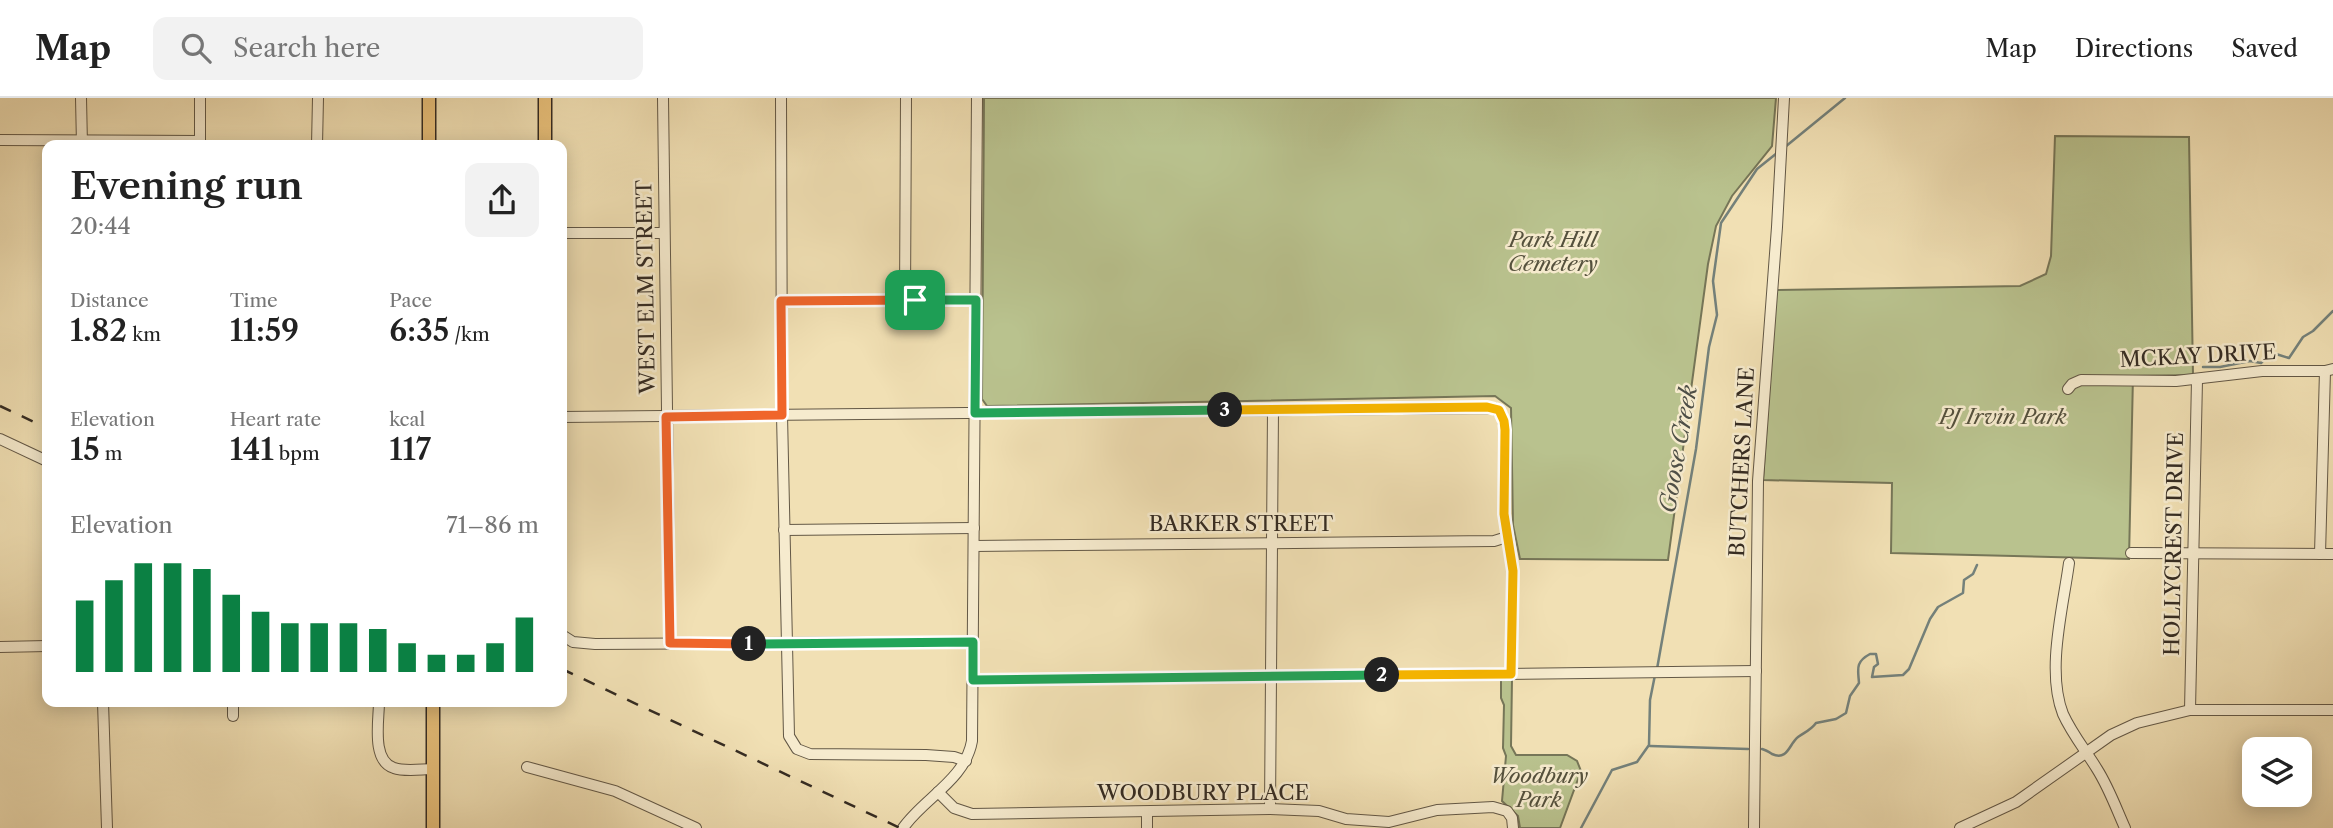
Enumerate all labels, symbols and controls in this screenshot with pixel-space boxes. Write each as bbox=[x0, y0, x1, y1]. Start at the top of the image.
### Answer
search box bbox=[153, 17, 643, 80]
text: Map bbox=[35, 28, 111, 69]
icon: search bbox=[177, 29, 215, 67]
text: Search here bbox=[233, 32, 380, 64]
text: Map bbox=[1985, 34, 2037, 63]
text: Directions bbox=[2075, 34, 2193, 63]
text: Saved bbox=[2231, 34, 2298, 63]
text: Evening run bbox=[70, 162, 303, 209]
button: share bbox=[465, 163, 539, 237]
street label: WEST ELM STREET bbox=[631, 179, 660, 395]
text: 20:44 bbox=[70, 212, 131, 240]
park label: Park Hill Cemetery bbox=[1507, 227, 1600, 276]
pin bbox=[885, 270, 945, 330]
icon: arrive bbox=[896, 281, 934, 319]
text: Distance bbox=[70, 289, 149, 312]
text: Time bbox=[230, 289, 278, 312]
text: Pace bbox=[389, 289, 432, 312]
text: 1.82 bbox=[70, 312, 127, 349]
text: 11:59 bbox=[230, 312, 299, 349]
text: 6:35 bbox=[389, 312, 449, 349]
text: km bbox=[127, 323, 161, 346]
text: /km bbox=[449, 323, 490, 346]
street label: MCKAY DRIVE bbox=[2119, 339, 2277, 372]
street label: BUTCHERS LANE bbox=[1724, 367, 1759, 557]
water label: Goose Creek bbox=[1653, 383, 1703, 515]
pin: 3 bbox=[1208, 392, 1242, 428]
text: 3 bbox=[1219, 398, 1230, 421]
park label: PJ Irvin Park bbox=[1937, 404, 2067, 429]
text: Elevation bbox=[70, 408, 155, 431]
text: Heart rate bbox=[230, 408, 321, 431]
text: kcal bbox=[389, 408, 425, 431]
text: 15 bbox=[70, 431, 100, 468]
text: 141 bbox=[230, 431, 274, 468]
text: 117 bbox=[389, 431, 431, 468]
street label: HOLLYCREST DRIVE bbox=[2159, 432, 2188, 656]
text: m bbox=[100, 442, 122, 465]
text: bpm bbox=[274, 442, 320, 465]
text: Elevation bbox=[70, 511, 173, 539]
text: 71–86 m bbox=[446, 511, 539, 539]
street label: BARKER STREET bbox=[1149, 511, 1333, 536]
pin: 1 bbox=[732, 626, 766, 662]
text: 1 bbox=[744, 632, 753, 655]
pin: 2 bbox=[1364, 658, 1400, 692]
text: 2 bbox=[1376, 663, 1387, 686]
map controls bbox=[2242, 737, 2312, 807]
button: layers bbox=[2242, 737, 2312, 807]
park label: Woodbury Park bbox=[1490, 763, 1589, 812]
street label: WOODBURY PLACE bbox=[1096, 780, 1309, 805]

